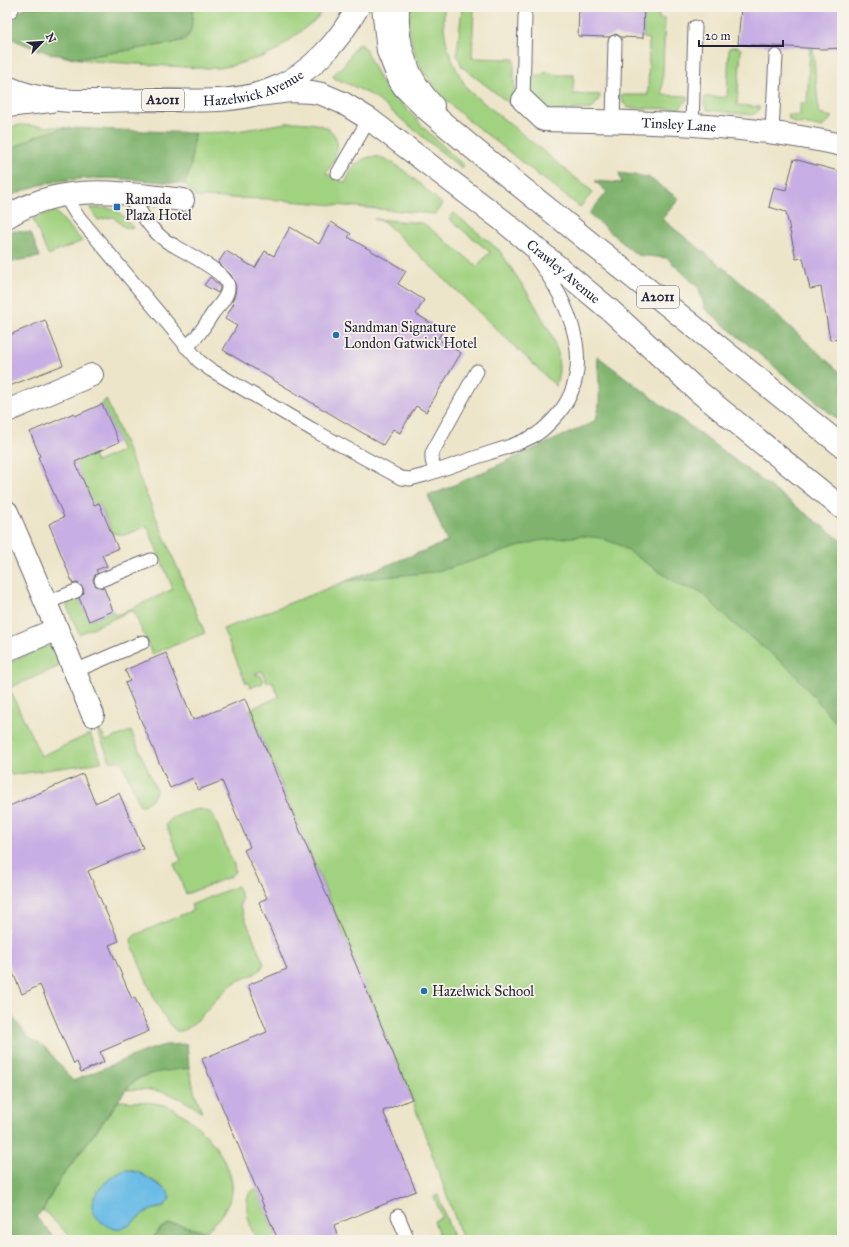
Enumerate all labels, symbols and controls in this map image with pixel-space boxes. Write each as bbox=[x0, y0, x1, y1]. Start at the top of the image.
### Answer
north arrow bbox=[22, 22, 62, 62]
scale bar bbox=[699, 22, 783, 48]
text: 20 m bbox=[705, 29, 731, 43]
text: N bbox=[43, 31, 59, 46]
street label: Hazelwick Avenue bbox=[203, 66, 307, 109]
road number: A2011 bbox=[142, 89, 184, 111]
street label: Tinsley Lane bbox=[641, 114, 717, 135]
place label: Ramada Plaza Hotel bbox=[125, 191, 192, 224]
marker: Ramada Plaza Hotel bbox=[112, 202, 122, 212]
street label: Crawley Avenue bbox=[523, 236, 604, 307]
road number: A2011 bbox=[637, 286, 679, 308]
place label: Sandman Signature London Gatwick Hotel bbox=[344, 319, 477, 352]
marker: Sandman Signature London Gatwick Hotel bbox=[331, 330, 341, 340]
place label: Hazelwick School bbox=[432, 983, 534, 1000]
marker: Hazelwick School bbox=[419, 986, 429, 996]

